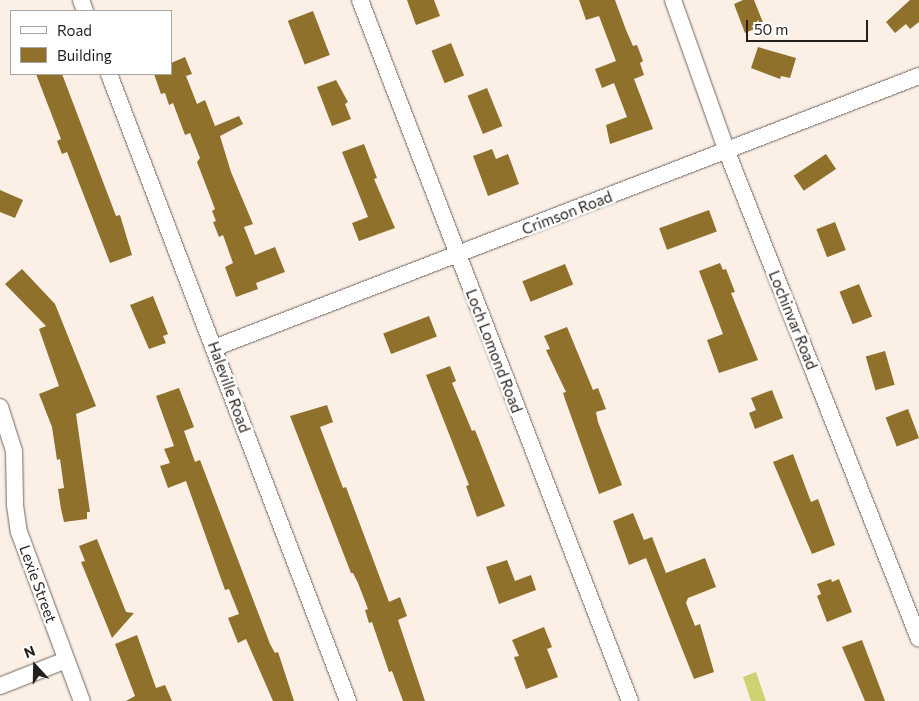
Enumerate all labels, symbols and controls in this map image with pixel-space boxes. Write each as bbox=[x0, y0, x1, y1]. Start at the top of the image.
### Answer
legend bbox=[10, 10, 172, 75]
scale bar bbox=[749, 10, 872, 42]
text: 50 m bbox=[754, 20, 788, 38]
text: Road bbox=[57, 21, 92, 39]
text: Building bbox=[57, 46, 112, 64]
street label: Crimson Road bbox=[519, 187, 615, 239]
street label: Lochinvar Road bbox=[765, 268, 821, 372]
street label: Loch Lomond Road bbox=[462, 287, 526, 415]
street label: Haleville Road bbox=[204, 339, 254, 435]
street label: Lexie Street bbox=[16, 543, 60, 625]
north arrow bbox=[10, 641, 60, 691]
text: N bbox=[21, 642, 37, 661]

